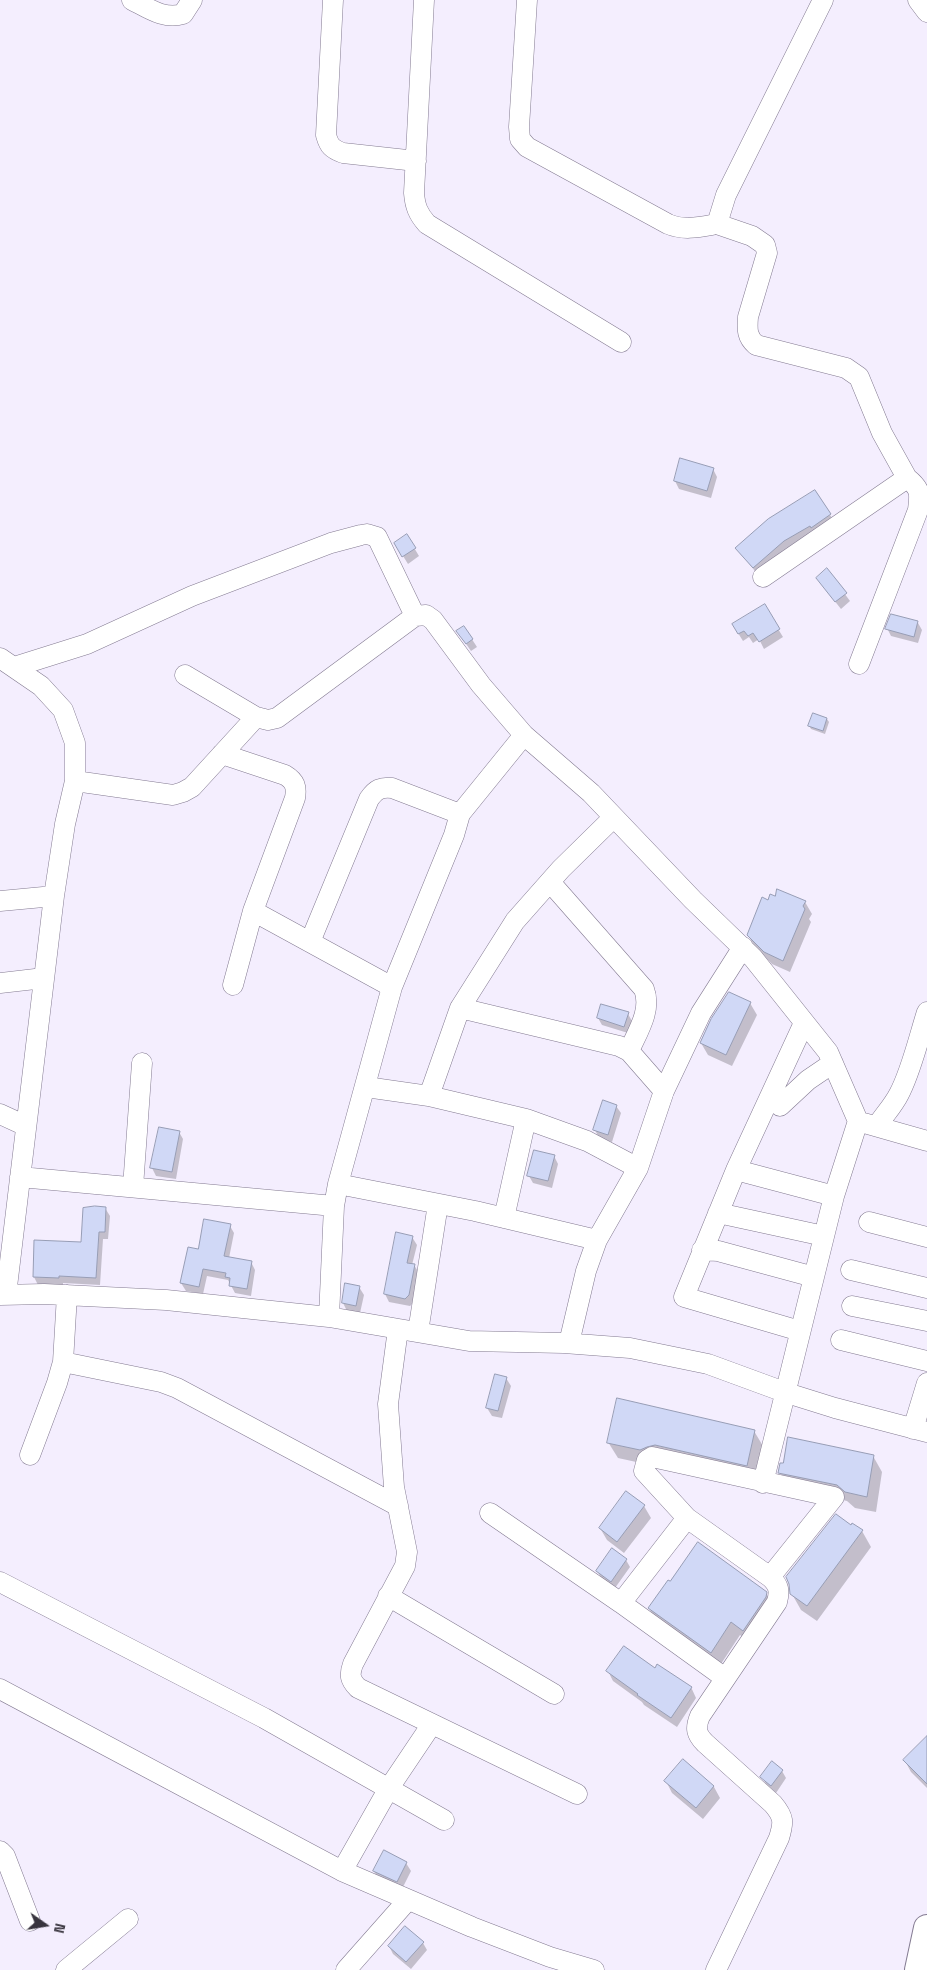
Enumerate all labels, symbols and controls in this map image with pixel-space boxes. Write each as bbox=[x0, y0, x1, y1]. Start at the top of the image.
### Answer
north arrow bbox=[20, 1900, 70, 1950]
text: N bbox=[50, 1922, 69, 1935]

